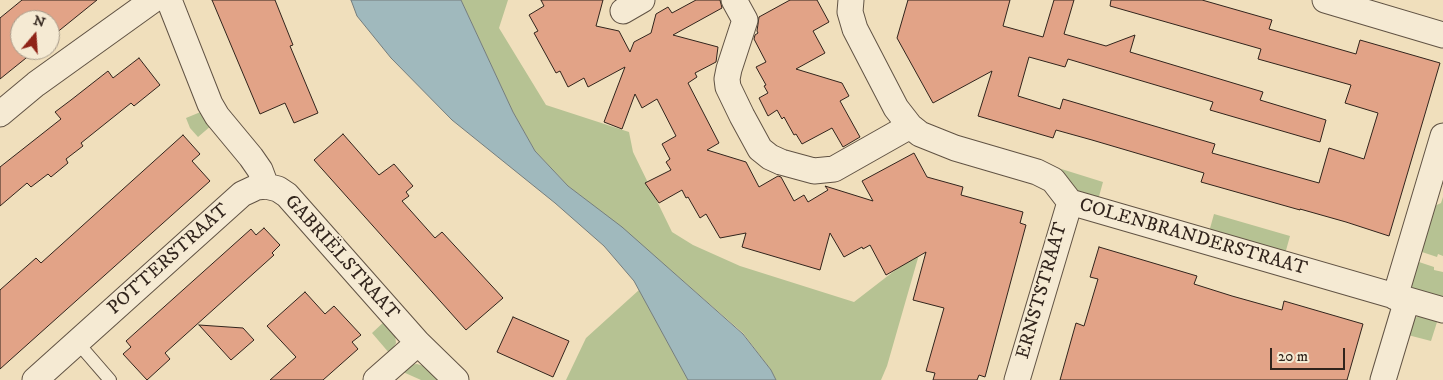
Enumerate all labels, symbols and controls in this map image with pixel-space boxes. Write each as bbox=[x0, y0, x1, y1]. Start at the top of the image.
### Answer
north arrow bbox=[10, 10, 60, 60]
text: N bbox=[31, 11, 48, 32]
street label: GABRIËLSTRAAT bbox=[279, 191, 403, 325]
street label: COLENBRANDERSTRAAT bbox=[1076, 195, 1310, 281]
street label: POTTERSTRAAT bbox=[104, 200, 234, 320]
street label: ERNSTSTRAAT bbox=[1013, 220, 1073, 362]
scale bar bbox=[1273, 338, 1348, 370]
text: 20 m bbox=[1278, 347, 1308, 366]

